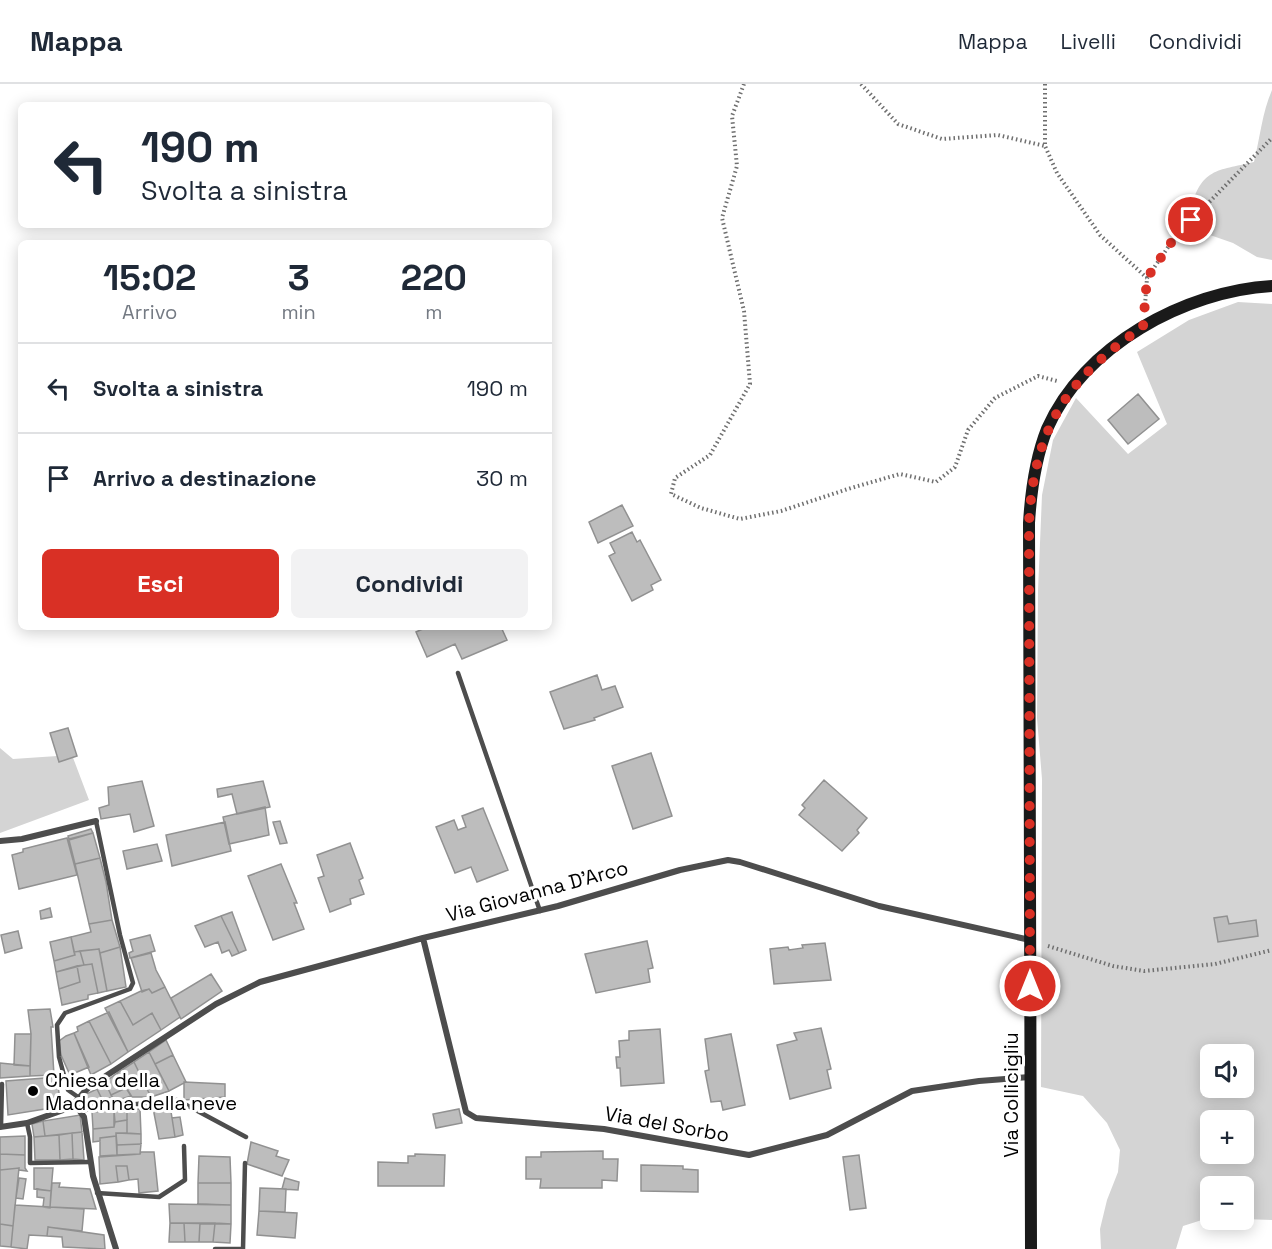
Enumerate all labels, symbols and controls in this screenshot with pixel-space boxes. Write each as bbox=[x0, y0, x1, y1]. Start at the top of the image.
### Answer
text: Mappa bbox=[30, 23, 123, 59]
text: Mappa bbox=[958, 28, 1027, 55]
text: Livelli bbox=[1060, 28, 1116, 55]
text: Condividi bbox=[1149, 28, 1242, 55]
text: 190 m bbox=[141, 121, 260, 174]
icon: left bbox=[42, 126, 120, 204]
text: Svolta a sinistra bbox=[141, 173, 348, 208]
pin bbox=[1165, 194, 1216, 245]
icon: arrive bbox=[1174, 203, 1207, 236]
text: 15:02 bbox=[103, 255, 196, 301]
text: 3 bbox=[288, 255, 310, 301]
text: 220 bbox=[401, 255, 467, 301]
text: Arrivo bbox=[122, 299, 177, 325]
text: min bbox=[281, 299, 316, 325]
text: m bbox=[425, 299, 442, 325]
icon: left bbox=[42, 372, 75, 405]
text: Svolta a sinistra bbox=[93, 374, 263, 402]
text: 190 m bbox=[467, 374, 528, 402]
icon: arrive bbox=[42, 462, 75, 495]
text: Arrivo a destinazione bbox=[93, 464, 316, 492]
text: 30 m bbox=[476, 464, 528, 492]
button: Esci bbox=[42, 549, 279, 618]
button: Condividi bbox=[291, 549, 528, 618]
street label: Via Giovanna D'Arco bbox=[443, 854, 631, 928]
position arrow bbox=[998, 954, 1062, 1018]
street label: Via Collicigliu bbox=[998, 1032, 1024, 1158]
map controls bbox=[1200, 1044, 1254, 1230]
button: sound bbox=[1200, 1044, 1254, 1098]
place label: Chiesa della Madonna della neve bbox=[45, 1067, 237, 1116]
marker: Chiesa della Madonna della neve bbox=[26, 1084, 40, 1098]
street label: Via del Sorbo bbox=[603, 1100, 731, 1148]
button: + bbox=[1200, 1110, 1254, 1164]
button: − bbox=[1200, 1176, 1254, 1230]

